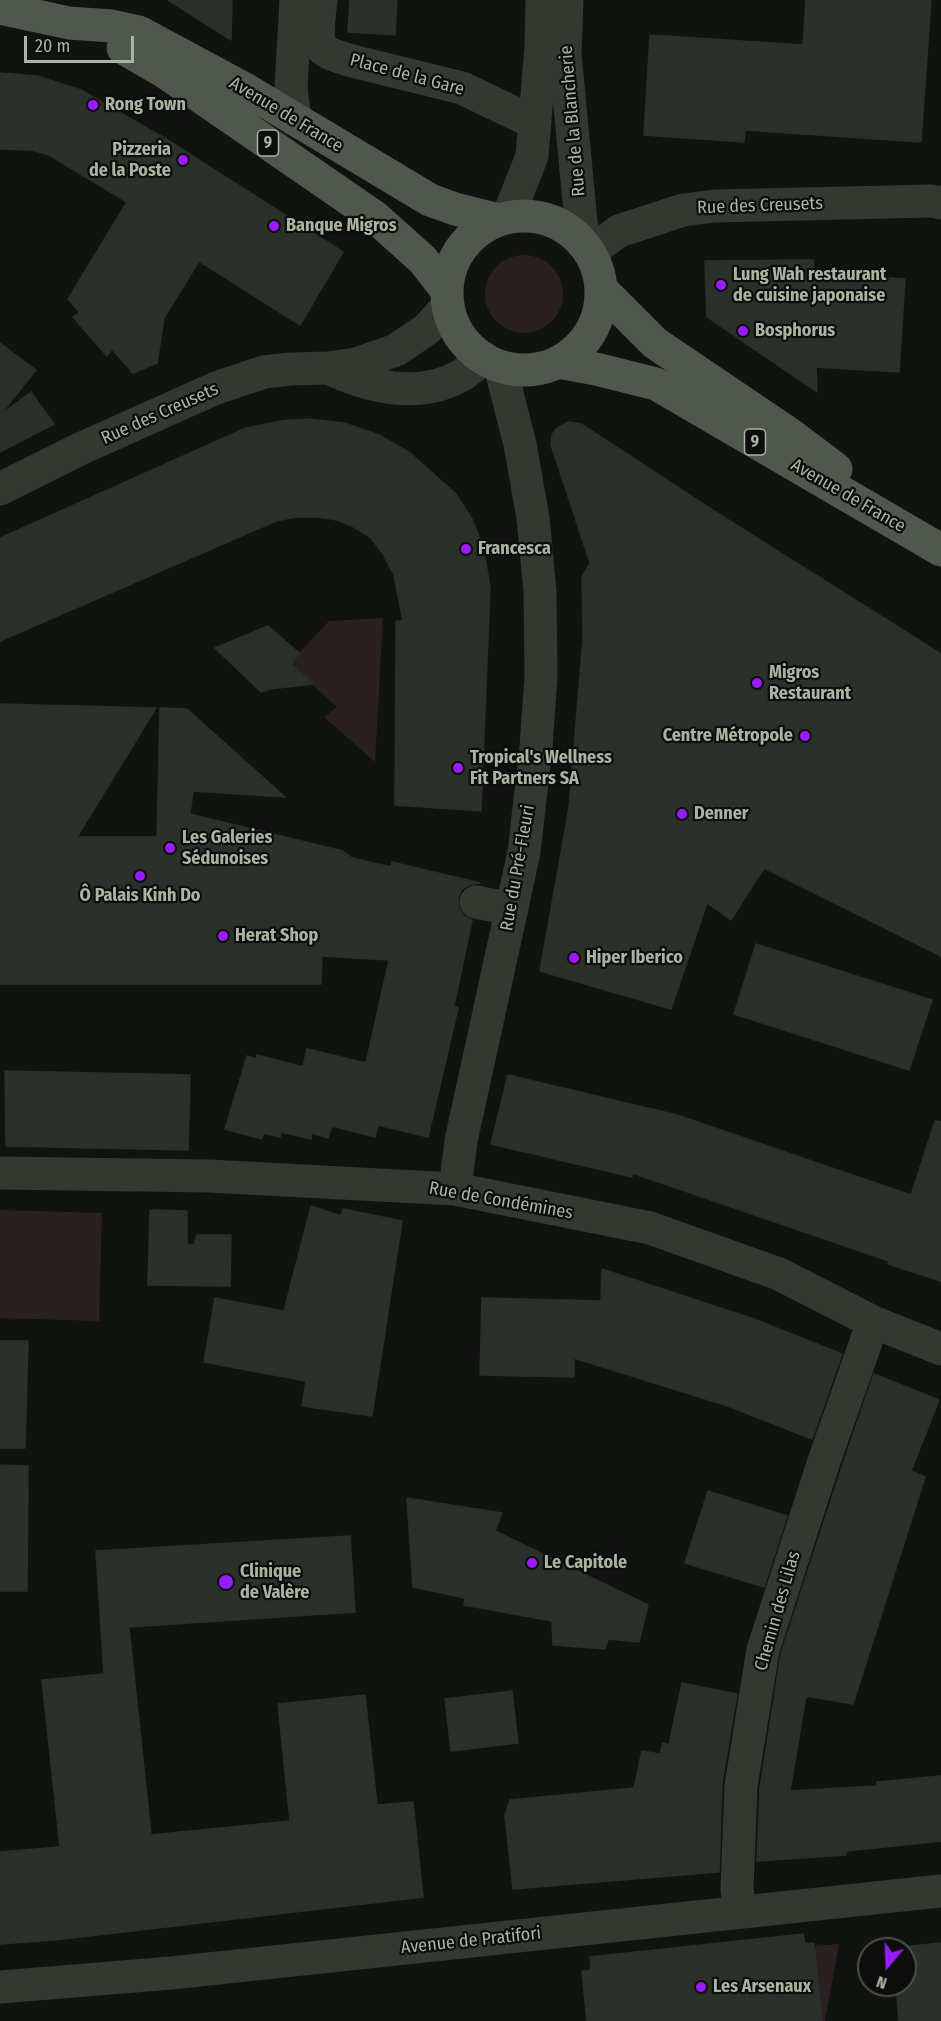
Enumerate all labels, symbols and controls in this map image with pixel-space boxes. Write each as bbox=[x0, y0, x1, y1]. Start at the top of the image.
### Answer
scale bar bbox=[27, 24, 136, 62]
text: 20 m bbox=[35, 35, 70, 57]
street label: Rue de la Blancherie bbox=[556, 45, 590, 197]
street label: Place de la Gare bbox=[347, 49, 467, 101]
street label: Avenue de France bbox=[225, 73, 347, 157]
place label: Rong Town bbox=[105, 94, 186, 116]
marker: Rong Town bbox=[86, 98, 100, 112]
road number: 9 bbox=[258, 130, 278, 156]
place label: Pizzeria de la Poste bbox=[89, 139, 171, 182]
marker: Pizzeria de la Poste bbox=[176, 153, 190, 167]
street label: Rue des Creusets bbox=[697, 193, 823, 219]
place label: Banque Migros bbox=[286, 215, 397, 237]
marker: Banque Migros bbox=[267, 219, 281, 233]
place label: Lung Wah restaurant de cuisine japonaise bbox=[733, 264, 886, 306]
marker: Lung Wah restaurant de cuisine japonaise bbox=[714, 278, 728, 292]
place label: Bosphorus bbox=[755, 320, 835, 342]
marker: Bosphorus bbox=[736, 324, 750, 338]
street label: Rue des Creusets bbox=[98, 379, 222, 449]
road number: 9 bbox=[744, 429, 766, 455]
street label: Avenue de France bbox=[787, 454, 909, 538]
place label: Francesca bbox=[478, 538, 551, 560]
marker: Francesca bbox=[459, 542, 473, 556]
place label: Migros Restaurant bbox=[769, 662, 851, 704]
marker: Migros Restaurant bbox=[750, 676, 764, 690]
place label: Centre Métropole bbox=[663, 725, 793, 747]
marker: Centre Métropole bbox=[798, 729, 812, 743]
place label: Tropical's Wellness Fit Partners SA bbox=[470, 747, 612, 789]
marker: Tropical's Wellness Fit Partners SA bbox=[451, 761, 465, 775]
street label: Rue du Pré-Fleuri bbox=[496, 803, 540, 933]
place label: Denner bbox=[694, 803, 748, 825]
marker: Denner bbox=[675, 807, 689, 821]
place label: Les Galeries Sédunoises bbox=[182, 827, 272, 870]
marker: Les Galeries Sédunoises bbox=[163, 841, 177, 855]
marker: Ô Palais Kinh Do bbox=[133, 869, 147, 883]
place label: Ô Palais Kinh Do bbox=[80, 885, 200, 907]
place label: Herat Shop bbox=[235, 925, 318, 947]
marker: Herat Shop bbox=[216, 929, 230, 943]
place label: Hiper Iberico bbox=[586, 947, 683, 969]
marker: Hiper Iberico bbox=[567, 951, 581, 965]
street label: Rue de Condémines bbox=[427, 1178, 575, 1224]
street label: Chemin des Lilas bbox=[751, 1549, 805, 1673]
place label: Le Capitole bbox=[544, 1552, 627, 1574]
marker: Le Capitole bbox=[525, 1556, 539, 1570]
place label: Clinique de Valère bbox=[240, 1561, 309, 1604]
marker: Clinique de Valère bbox=[217, 1573, 235, 1591]
street label: Avenue de Pratifori bbox=[400, 1923, 542, 1959]
north arrow bbox=[857, 1937, 917, 1997]
text: N bbox=[874, 1972, 889, 1993]
place label: Les Arsenaux bbox=[713, 1976, 811, 1998]
marker: Les Arsenaux bbox=[694, 1980, 708, 1994]

